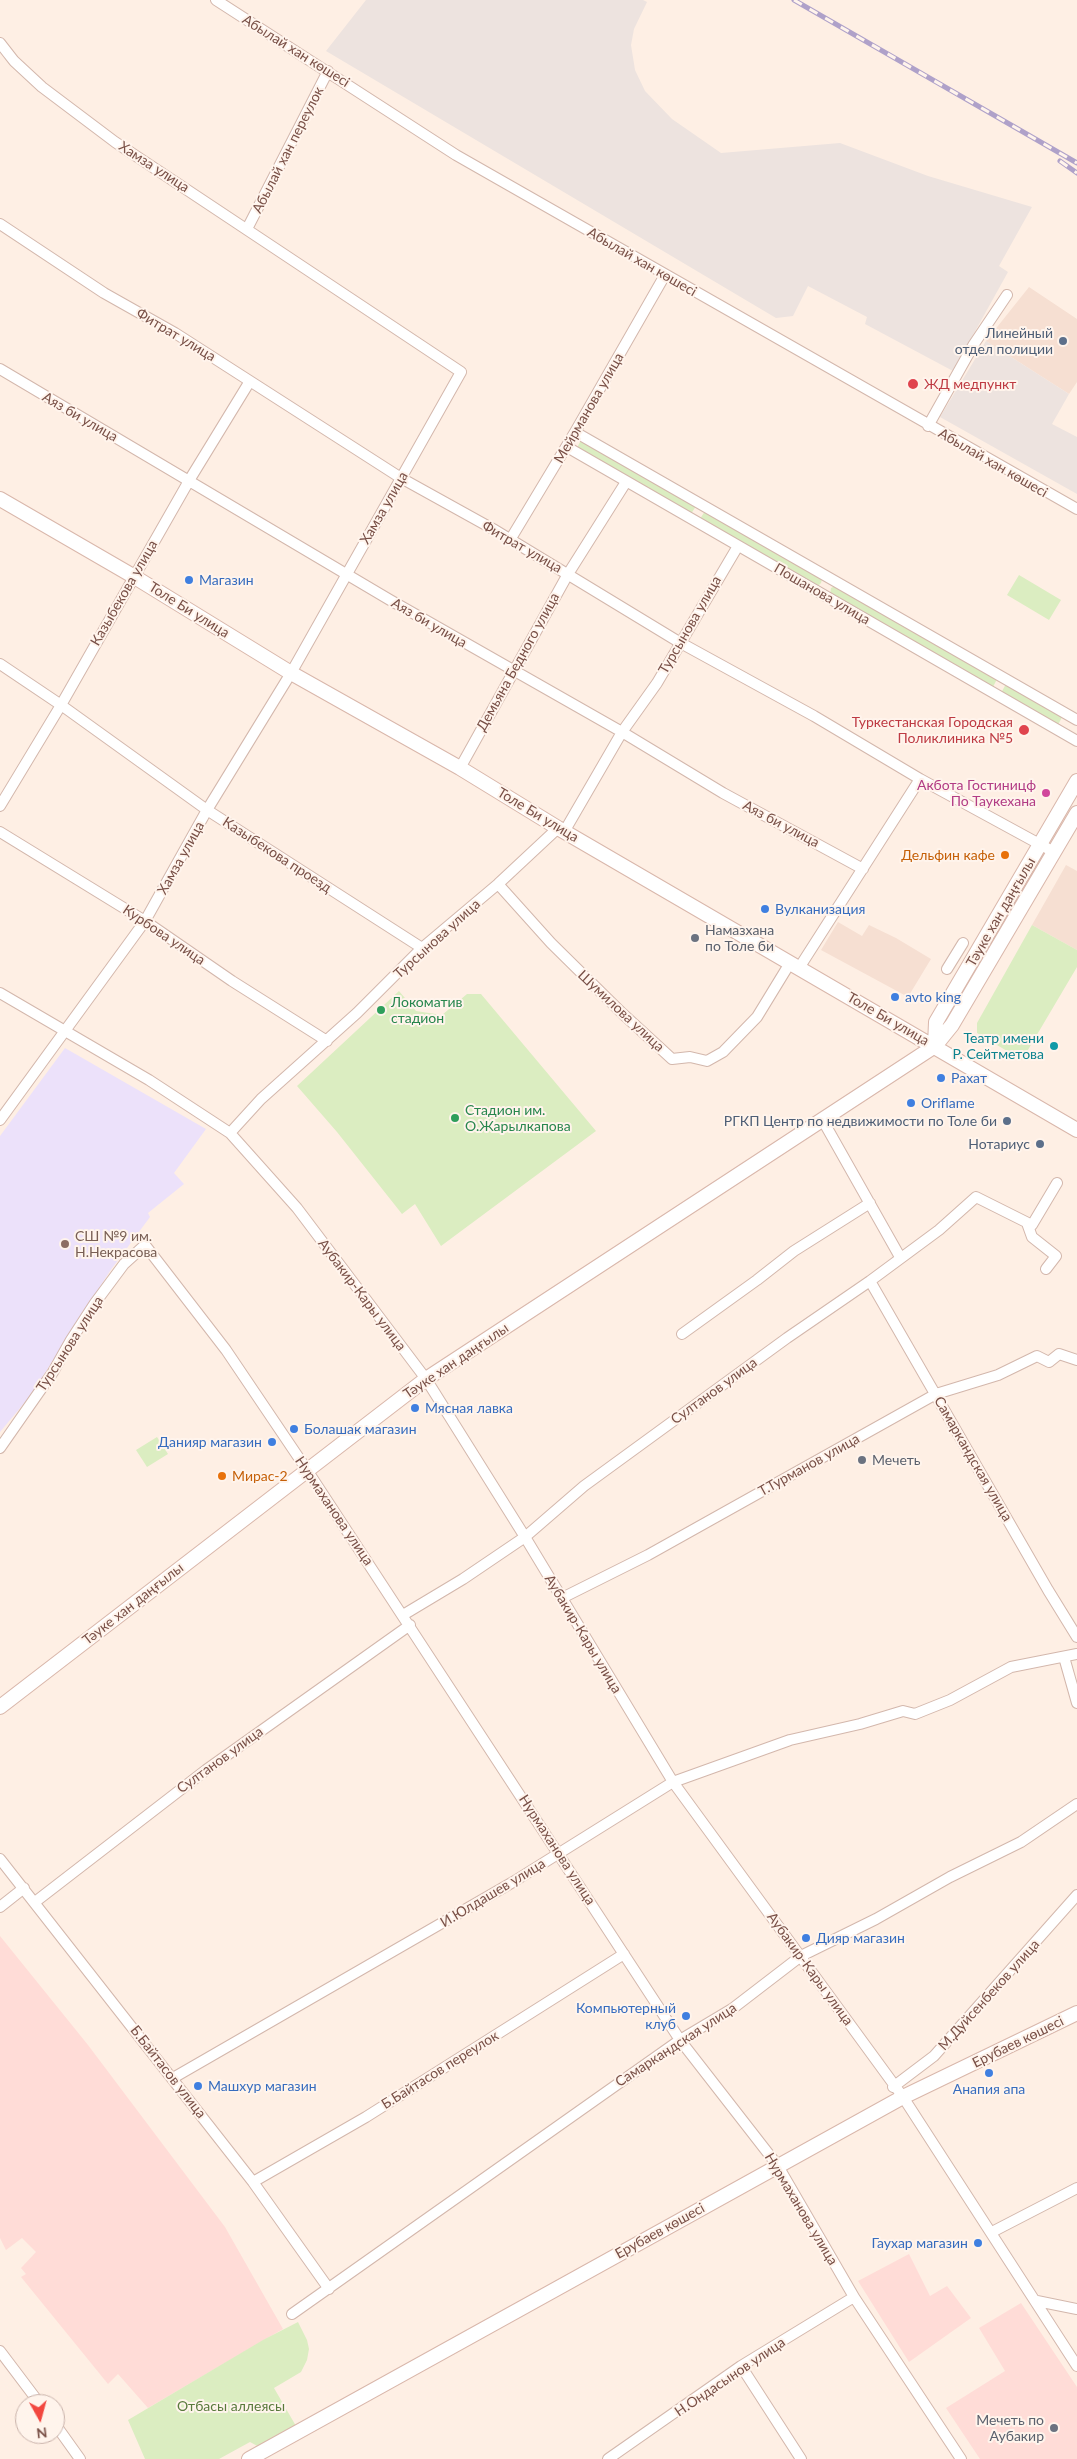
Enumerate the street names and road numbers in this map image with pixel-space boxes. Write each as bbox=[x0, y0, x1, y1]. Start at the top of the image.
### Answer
street label: Абылай хан көшесі bbox=[239, 11, 353, 91]
street label: Абылай хан переулок bbox=[249, 84, 327, 216]
street label: Хамза улица bbox=[116, 138, 192, 196]
street label: Абылай хан көшесі bbox=[584, 224, 700, 300]
street label: Фитрат улица bbox=[133, 305, 219, 365]
street label: Мейрманова улица bbox=[551, 350, 627, 466]
street label: Аяз би улица bbox=[39, 389, 121, 445]
street label: Абылай хан көшесі bbox=[935, 425, 1051, 501]
street label: Хамза улица bbox=[357, 469, 411, 547]
street label: Фитрат улица bbox=[479, 517, 565, 577]
street label: Казыбекова улица bbox=[87, 537, 161, 649]
street label: Пошанова улица bbox=[771, 560, 873, 628]
street label: Турсынова улица bbox=[655, 573, 725, 677]
street label: Толе Би улица bbox=[146, 579, 232, 641]
street label: Демьяна Бедного улица bbox=[473, 590, 563, 734]
street label: Аяз би улица bbox=[388, 595, 470, 651]
street label: Толе Би улица bbox=[494, 784, 582, 846]
street label: Аяз би улица bbox=[740, 797, 822, 851]
street label: Казыбекова проезд bbox=[219, 813, 335, 897]
street label: Хамза улица bbox=[154, 819, 208, 897]
street label: Тәуке хан даңғылы bbox=[963, 854, 1039, 970]
street label: Турсынова улица bbox=[390, 896, 484, 982]
street label: Курбова улица bbox=[120, 901, 208, 969]
street label: Шумилова улица bbox=[574, 967, 668, 1055]
street label: Толе Би улица bbox=[844, 989, 932, 1049]
street label: Аубакир-Кары улица bbox=[314, 1236, 410, 1354]
street label: Турсынова улица bbox=[33, 1293, 107, 1395]
street label: Тәуке хан даңғылы bbox=[400, 1320, 512, 1402]
street label: Султанов улица bbox=[668, 1354, 760, 1428]
street label: Самаркандская улица bbox=[930, 1394, 1016, 1524]
street label: Т.Турманов улица bbox=[755, 1430, 863, 1500]
street label: Нурмаханова улица bbox=[291, 1453, 377, 1569]
street label: Тәуке хан даңғылы bbox=[79, 1559, 187, 1649]
street label: Аубакир-Кары улица bbox=[541, 1572, 625, 1696]
street label: Султанов улица bbox=[174, 1723, 266, 1797]
street label: Нурмаханова улица bbox=[515, 1792, 599, 1908]
street label: И.Юлдашев улица bbox=[437, 1855, 549, 1931]
street label: Аубакир-Кары улица bbox=[763, 1909, 857, 2029]
street label: М.Дуйсенбеков улица bbox=[935, 1936, 1043, 2054]
street label: Самаркандская улица bbox=[612, 1999, 740, 2091]
street label: Ерубаев көшесі bbox=[970, 2013, 1066, 2071]
street label: Б.Байтасов улица bbox=[127, 2022, 209, 2122]
street label: Б.Байтасов переулок bbox=[378, 2027, 502, 2113]
street label: Нурмаханова улица bbox=[761, 2150, 841, 2268]
street label: Ерубаев көшесі bbox=[612, 2199, 708, 2263]
street label: Н.Ондасынов улица bbox=[672, 2334, 788, 2420]

